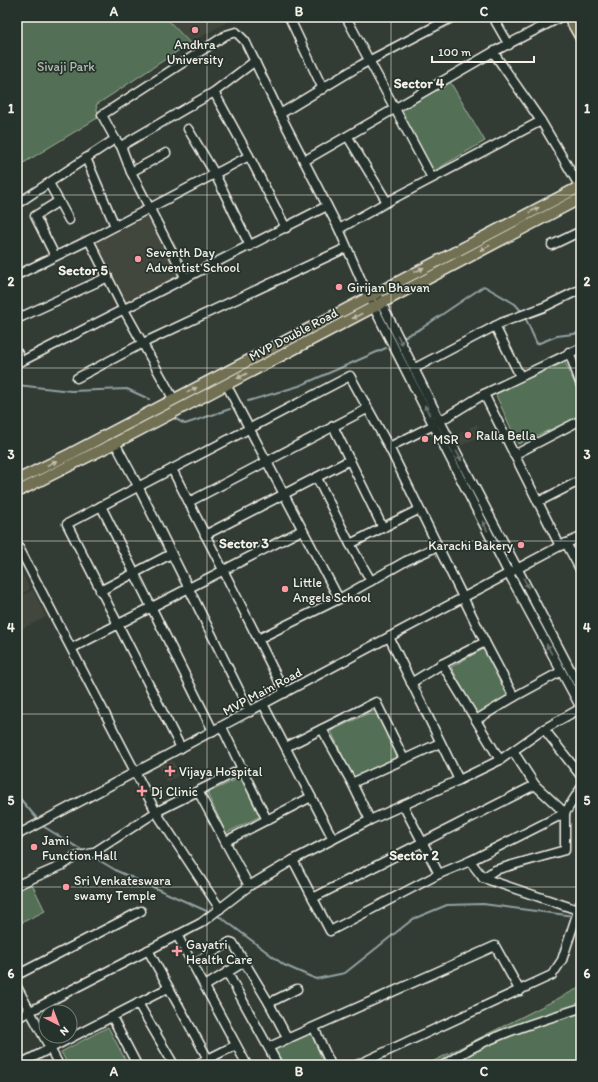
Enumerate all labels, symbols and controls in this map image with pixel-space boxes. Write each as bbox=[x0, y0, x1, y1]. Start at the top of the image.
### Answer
text: A bbox=[109, 4, 119, 19]
text: B bbox=[295, 4, 304, 19]
text: C bbox=[480, 4, 489, 19]
marker: Andhra University bbox=[190, 25, 200, 35]
place label: Andhra University bbox=[167, 37, 223, 67]
scale bar bbox=[432, 38, 534, 64]
text: 100 m bbox=[438, 45, 471, 59]
park label: Sivaji Park bbox=[37, 59, 95, 74]
district label: Sector 4 bbox=[394, 75, 445, 92]
text: 1 bbox=[8, 101, 14, 116]
text: 1 bbox=[584, 101, 590, 116]
one-way arrow bbox=[528, 207, 540, 214]
place label: Seventh Day Adventist School bbox=[146, 245, 240, 275]
one-way arrow bbox=[479, 245, 490, 252]
marker: Seventh Day Adventist School bbox=[133, 254, 143, 264]
district label: Sector 5 bbox=[58, 262, 108, 279]
one-way arrow bbox=[413, 267, 424, 274]
text: 2 bbox=[8, 274, 15, 289]
text: 2 bbox=[584, 274, 591, 289]
place label: Girijan Bhavan bbox=[347, 280, 431, 295]
marker: Girijan Bhavan bbox=[334, 282, 344, 292]
street label: MVP Double Road bbox=[246, 305, 340, 364]
one-way arrow bbox=[351, 312, 363, 319]
one-way arrow bbox=[397, 334, 403, 345]
one-way arrow bbox=[236, 373, 248, 379]
one-way arrow bbox=[186, 387, 198, 393]
one-way arrow bbox=[424, 404, 430, 416]
place label: Ralla Bella bbox=[476, 428, 536, 443]
marker: Ralla Bella bbox=[463, 430, 473, 440]
place label: MSR bbox=[433, 432, 459, 447]
marker: MSR bbox=[420, 434, 430, 444]
text: 3 bbox=[7, 447, 15, 462]
text: 3 bbox=[583, 447, 591, 462]
one-way arrow bbox=[455, 450, 462, 461]
one-way arrow bbox=[46, 460, 58, 466]
one-way arrow bbox=[482, 521, 488, 532]
district label: Sector 3 bbox=[219, 535, 269, 552]
place label: Karachi Bakery bbox=[428, 538, 513, 553]
marker: Karachi Bakery bbox=[516, 540, 526, 550]
place label: Little Angels School bbox=[293, 575, 371, 605]
one-way arrow bbox=[522, 577, 529, 589]
marker: Little Angels School bbox=[280, 584, 290, 594]
text: 4 bbox=[7, 620, 15, 635]
text: 4 bbox=[583, 620, 591, 635]
one-way arrow bbox=[545, 644, 552, 655]
street label: MVP Main Road bbox=[220, 664, 304, 719]
place label: Vijaya Hospital bbox=[179, 764, 263, 779]
marker: Vijaya Hospital bbox=[164, 765, 176, 777]
place label: Dj Clinic bbox=[151, 784, 198, 799]
marker: Dj Clinic bbox=[136, 785, 148, 797]
text: 5 bbox=[8, 793, 15, 808]
text: 5 bbox=[584, 793, 591, 808]
place label: Jami Function Hall bbox=[42, 833, 118, 863]
marker: Jami Function Hall bbox=[29, 842, 39, 852]
district label: Sector 2 bbox=[389, 847, 439, 864]
place label: Sri Venkateswara swamy Temple bbox=[74, 873, 171, 903]
marker: Sri Venkateswara swamy Temple bbox=[61, 882, 71, 892]
place label: Gayatri Health Care bbox=[186, 937, 252, 967]
marker: Gayatri Health Care bbox=[171, 945, 183, 957]
text: 6 bbox=[8, 966, 15, 981]
text: 6 bbox=[584, 966, 591, 981]
north arrow bbox=[38, 1004, 78, 1044]
text: N bbox=[57, 1024, 71, 1038]
text: A bbox=[109, 1064, 119, 1079]
text: B bbox=[295, 1064, 304, 1079]
text: C bbox=[480, 1064, 489, 1079]

